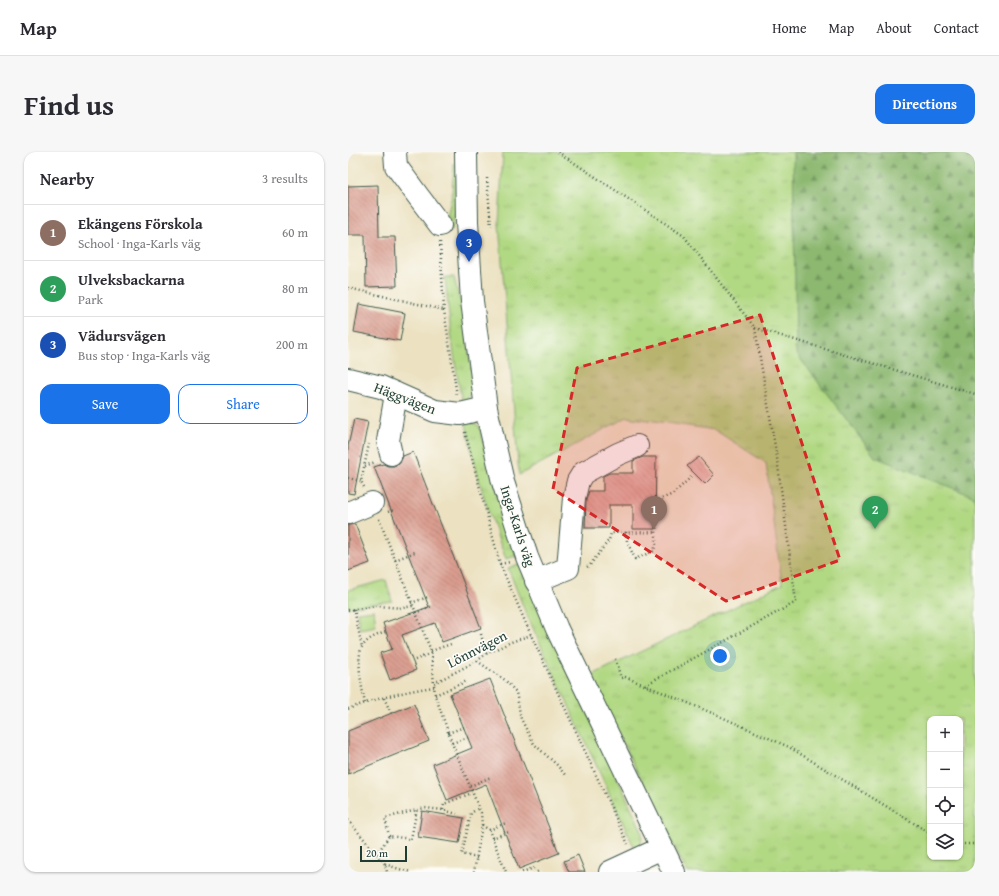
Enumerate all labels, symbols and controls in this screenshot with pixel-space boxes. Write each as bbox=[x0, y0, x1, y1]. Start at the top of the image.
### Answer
text: Map bbox=[20, 14, 57, 42]
text: Home bbox=[772, 18, 807, 38]
text: Map bbox=[829, 18, 854, 38]
text: About bbox=[876, 18, 912, 38]
text: Contact bbox=[934, 18, 979, 38]
text: Find us bbox=[24, 84, 114, 125]
button: Directions bbox=[875, 84, 975, 124]
text: Nearby bbox=[40, 166, 94, 191]
text: 3 results bbox=[262, 169, 308, 188]
text: Ekängens Förskola bbox=[78, 213, 203, 234]
text: 1 bbox=[50, 223, 56, 242]
text: 60 m bbox=[282, 223, 308, 242]
pin: 3 bbox=[456, 229, 482, 262]
text: School · Inga-Karls väg bbox=[78, 234, 200, 253]
text: Ulveksbackarna bbox=[78, 269, 185, 290]
text: 2 bbox=[50, 279, 56, 298]
text: 80 m bbox=[282, 279, 308, 298]
text: Park bbox=[78, 290, 103, 309]
text: Vädursvägen bbox=[78, 325, 166, 346]
text: 3 bbox=[50, 335, 56, 354]
text: 200 m bbox=[276, 335, 308, 354]
text: Bus stop · Inga-Karls väg bbox=[78, 346, 210, 365]
street label: Häggvägen bbox=[371, 377, 439, 419]
button: Save bbox=[40, 384, 170, 424]
button: Share bbox=[178, 384, 308, 424]
street label: Inga-Karls väg bbox=[495, 483, 541, 569]
pin: 1 bbox=[641, 496, 667, 529]
pin: 2 bbox=[862, 496, 888, 529]
street label: Lönnvägen bbox=[444, 625, 510, 673]
your location bbox=[710, 646, 730, 666]
map controls bbox=[927, 716, 963, 860]
button: + bbox=[927, 716, 963, 752]
button: − bbox=[927, 752, 963, 788]
button: locate bbox=[927, 788, 963, 824]
button: layers bbox=[927, 824, 963, 860]
scale bar bbox=[360, 844, 407, 863]
text: 20 m bbox=[366, 845, 388, 861]

